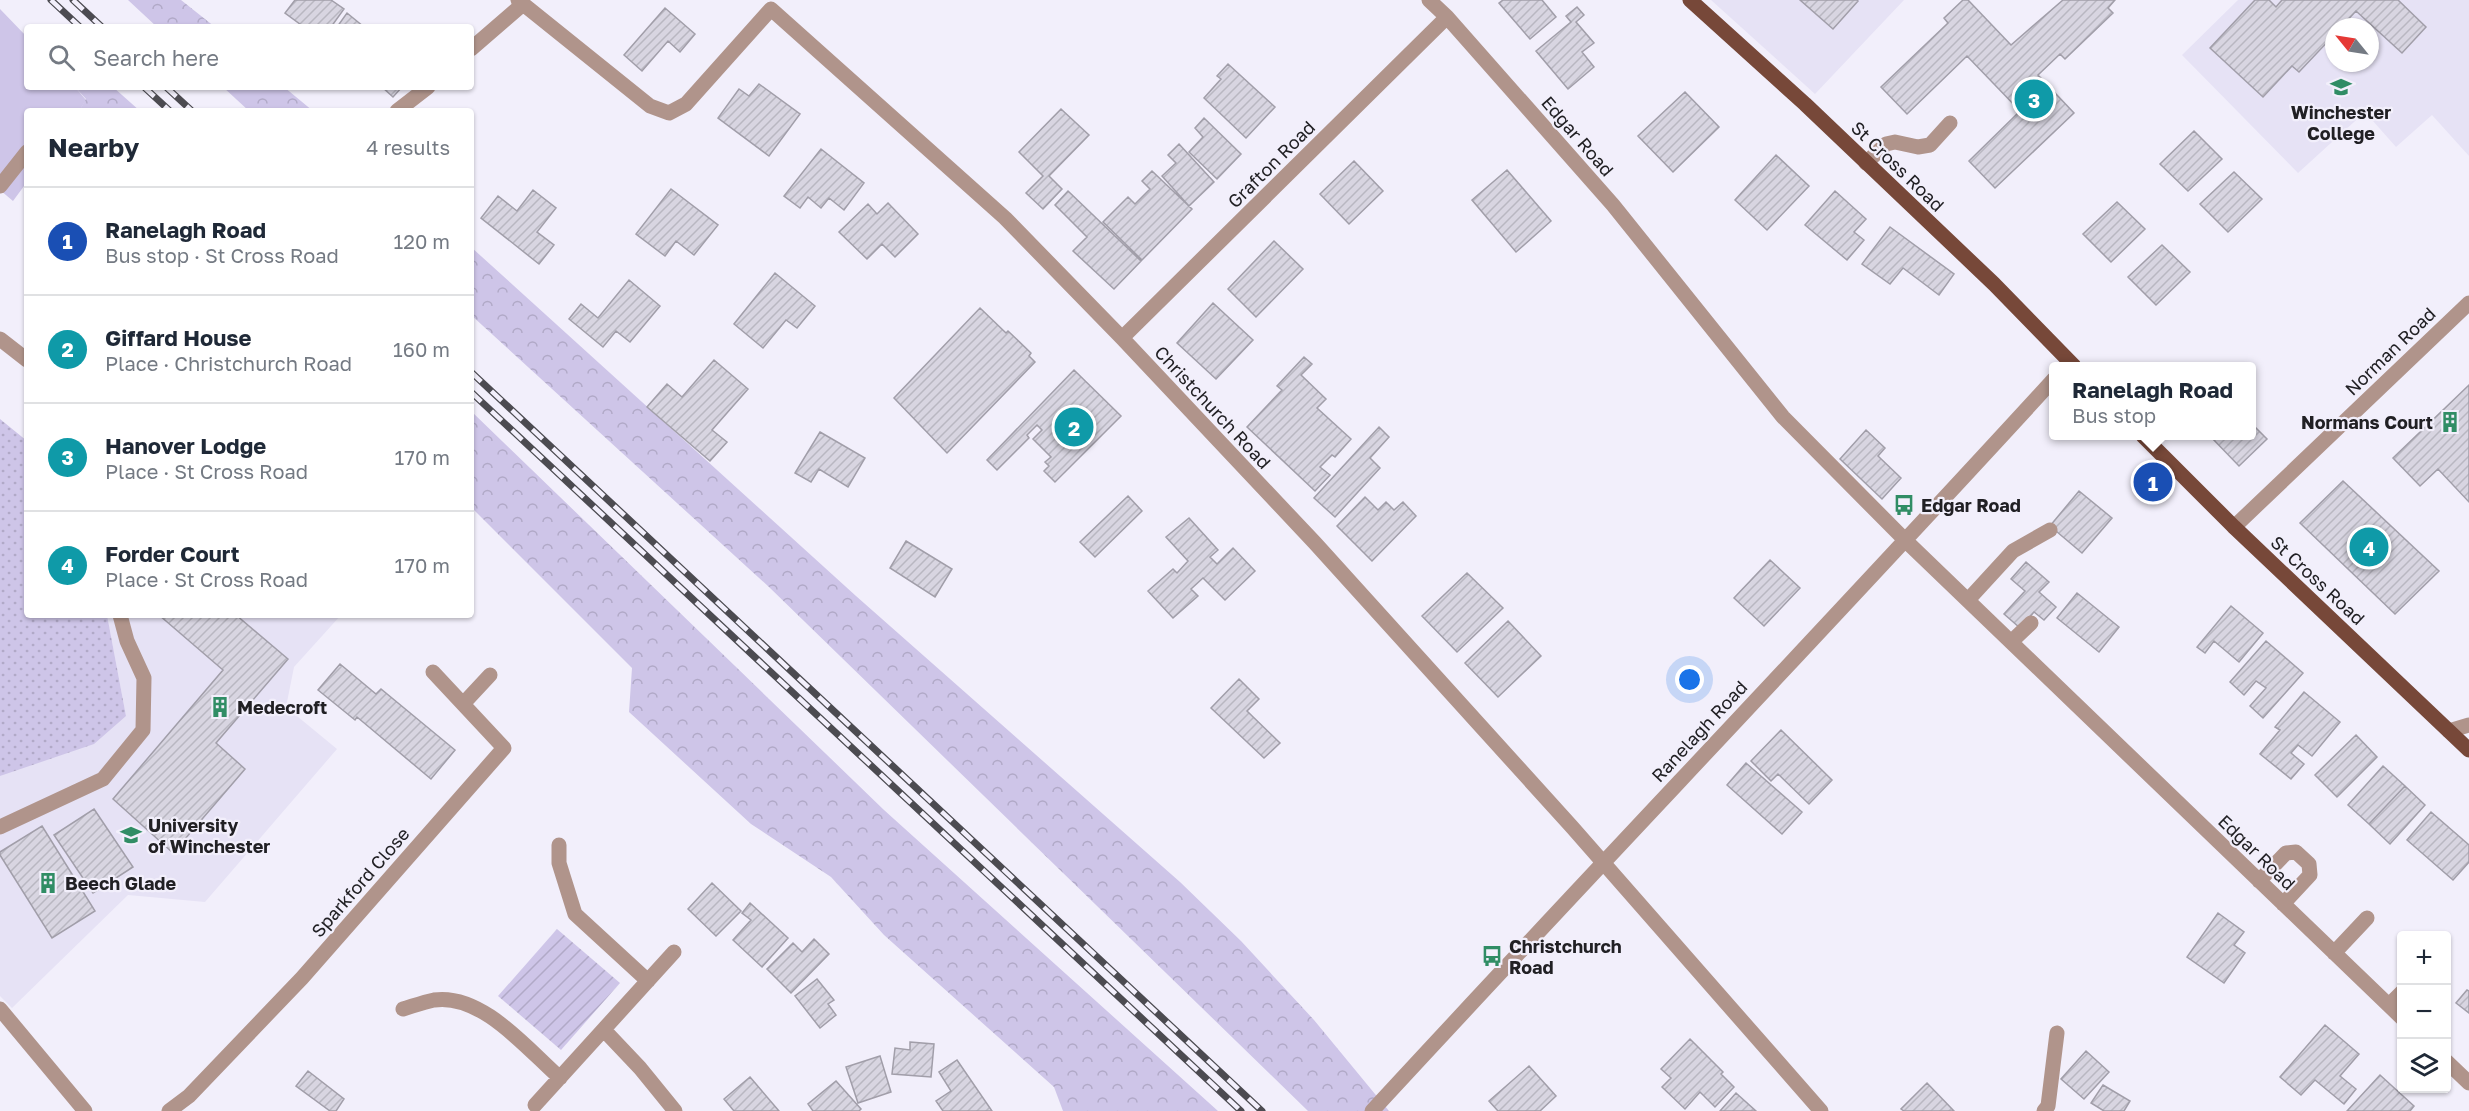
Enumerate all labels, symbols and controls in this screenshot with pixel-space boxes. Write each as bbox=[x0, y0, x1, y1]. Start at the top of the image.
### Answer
north arrow bbox=[2325, 18, 2379, 72]
search box bbox=[24, 24, 474, 90]
icon: search bbox=[45, 41, 78, 74]
text: Search here bbox=[93, 44, 219, 71]
school or university icon: Winchester College bbox=[2329, 75, 2353, 99]
pin: 3 bbox=[2014, 76, 2054, 122]
street label: Edgar Road bbox=[1537, 92, 1619, 180]
place label: Winchester College bbox=[2291, 101, 2391, 144]
street label: Grafton Road bbox=[1223, 116, 1319, 212]
street label: St Cross Road bbox=[1847, 116, 1949, 216]
text: Nearby bbox=[48, 132, 139, 163]
text: 4 results bbox=[366, 135, 450, 159]
text: Ranelagh Road bbox=[105, 216, 266, 243]
text: 1 bbox=[62, 229, 73, 253]
text: 120 m bbox=[394, 229, 450, 253]
text: Bus stop · St Cross Road bbox=[105, 243, 339, 267]
street label: Norman Road bbox=[2340, 302, 2440, 400]
text: Giffard House bbox=[105, 324, 252, 351]
text: 2 bbox=[61, 337, 74, 361]
text: 160 m bbox=[393, 337, 450, 361]
street label: Christchurch Road bbox=[1150, 341, 1276, 473]
text: Place · Christchurch Road bbox=[105, 351, 352, 375]
popup bbox=[2049, 362, 2256, 440]
text: Ranelagh Road bbox=[2072, 376, 2233, 403]
text: Bus stop bbox=[2072, 403, 2156, 427]
pin: 2 bbox=[1054, 404, 1094, 450]
building icon: Normans Court bbox=[2438, 410, 2462, 434]
place label: Normans Court bbox=[2301, 411, 2433, 433]
text: Hanover Lodge bbox=[105, 432, 266, 459]
text: 3 bbox=[61, 445, 74, 469]
text: 170 m bbox=[395, 445, 450, 469]
text: Place · St Cross Road bbox=[105, 459, 308, 483]
pin: 1 bbox=[2134, 460, 2172, 504]
bus stop icon: Edgar Road bbox=[1892, 493, 1916, 517]
place label: Edgar Road bbox=[1921, 494, 2021, 516]
pin: 4 bbox=[2350, 524, 2388, 570]
street label: St Cross Road bbox=[2266, 531, 2370, 629]
text: Forder Court bbox=[105, 540, 240, 567]
text: 4 bbox=[61, 553, 74, 577]
text: 170 m bbox=[395, 553, 450, 577]
text: Place · St Cross Road bbox=[105, 567, 308, 591]
your location bbox=[1675, 665, 1704, 694]
street label: Ranelagh Road bbox=[1646, 676, 1752, 786]
building icon: Medecroft bbox=[208, 695, 232, 719]
place label: Medecroft bbox=[237, 696, 327, 718]
street label: Edgar Road bbox=[2214, 810, 2300, 894]
place label: University of Winchester bbox=[148, 814, 270, 857]
school or university icon: University of Winchester bbox=[119, 823, 143, 847]
street label: Sparkford Close bbox=[306, 823, 414, 941]
building icon: Beech Glade bbox=[36, 871, 60, 895]
place label: Beech Glade bbox=[65, 872, 176, 894]
map controls bbox=[2397, 931, 2451, 1093]
button: + bbox=[2397, 931, 2451, 985]
place label: Christchurch Road bbox=[1509, 935, 1622, 978]
bus stop icon: Christchurch Road bbox=[1480, 944, 1504, 968]
button: − bbox=[2397, 985, 2451, 1039]
button: layers bbox=[2397, 1039, 2451, 1093]

